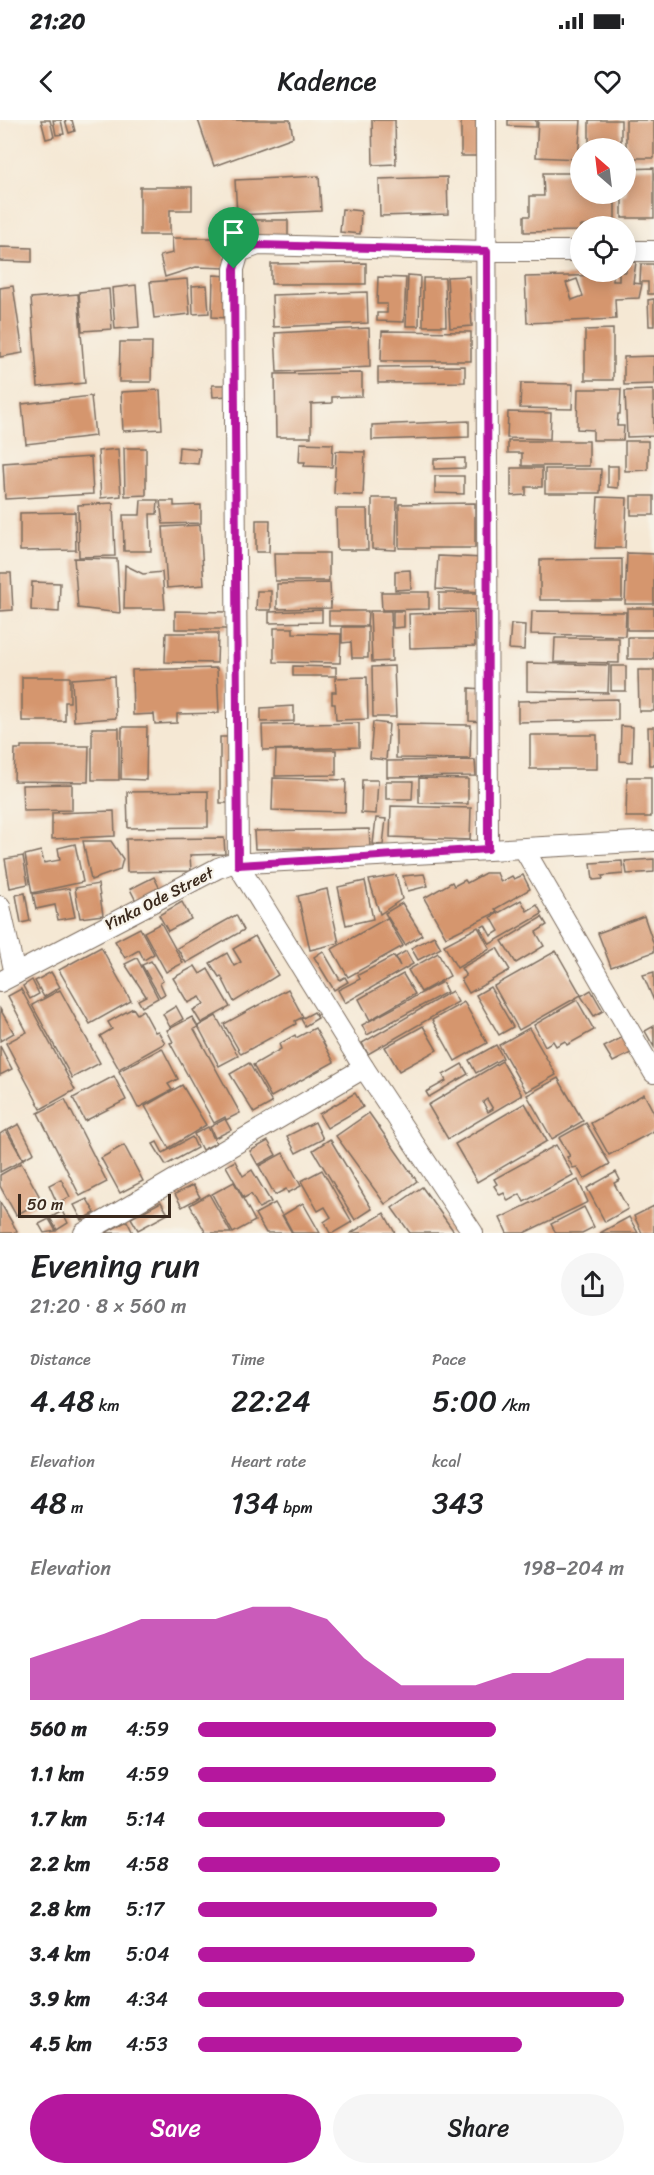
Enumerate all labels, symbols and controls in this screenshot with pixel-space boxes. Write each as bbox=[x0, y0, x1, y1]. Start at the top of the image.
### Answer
text: 21:20 bbox=[30, 2, 85, 41]
text: Kadence bbox=[277, 57, 377, 105]
icon: back bbox=[30, 65, 63, 98]
icon: heart bbox=[591, 65, 624, 98]
north arrow bbox=[570, 138, 636, 204]
map controls bbox=[570, 138, 636, 282]
pin bbox=[208, 207, 259, 269]
icon: arrive bbox=[217, 216, 250, 249]
button: locate bbox=[570, 216, 636, 282]
street label: Yinka Ode Street bbox=[100, 858, 219, 938]
text: 50 m bbox=[27, 1190, 63, 1219]
scale bar bbox=[18, 1191, 171, 1218]
text: Evening run bbox=[30, 1237, 200, 1295]
button: share bbox=[561, 1253, 624, 1316]
text: 21:20 · 8 × 560 m bbox=[30, 1289, 186, 1324]
text: Distance bbox=[30, 1345, 91, 1374]
text: Time bbox=[231, 1345, 265, 1374]
text: Pace bbox=[432, 1345, 466, 1374]
text: 4.48 bbox=[30, 1374, 95, 1428]
text: 22:24 bbox=[231, 1374, 311, 1428]
text: 5:00 bbox=[432, 1374, 497, 1428]
text: km bbox=[95, 1391, 120, 1420]
text: /km bbox=[497, 1391, 530, 1420]
text: Elevation bbox=[30, 1447, 95, 1476]
text: Heart rate bbox=[231, 1447, 306, 1476]
text: kcal bbox=[432, 1447, 461, 1476]
text: 48 bbox=[30, 1476, 67, 1530]
text: 134 bbox=[231, 1476, 279, 1530]
text: 343 bbox=[432, 1476, 484, 1530]
text: m bbox=[67, 1493, 83, 1522]
text: bpm bbox=[279, 1493, 313, 1522]
text: Elevation bbox=[30, 1551, 111, 1586]
text: 198–204 m bbox=[523, 1551, 624, 1586]
text: 560 m bbox=[30, 1712, 87, 1747]
text: 4:59 bbox=[126, 1712, 169, 1747]
text: 1.1 km bbox=[30, 1757, 84, 1792]
text: 4:59 bbox=[126, 1757, 169, 1792]
text: 1.7 km bbox=[30, 1802, 87, 1837]
text: 5:14 bbox=[126, 1802, 165, 1837]
text: 2.2 km bbox=[30, 1847, 90, 1882]
text: 4:58 bbox=[126, 1847, 169, 1882]
text: 2.8 km bbox=[30, 1892, 91, 1927]
text: 5:17 bbox=[126, 1892, 164, 1927]
text: 3.4 km bbox=[30, 1937, 91, 1972]
text: 5:04 bbox=[126, 1937, 169, 1972]
text: 3.9 km bbox=[30, 1982, 90, 2017]
text: 4:34 bbox=[126, 1982, 168, 2017]
text: 4.5 km bbox=[30, 2027, 92, 2062]
text: 4:53 bbox=[126, 2027, 168, 2062]
button: Save bbox=[30, 2094, 321, 2163]
button: Share bbox=[333, 2094, 624, 2163]

